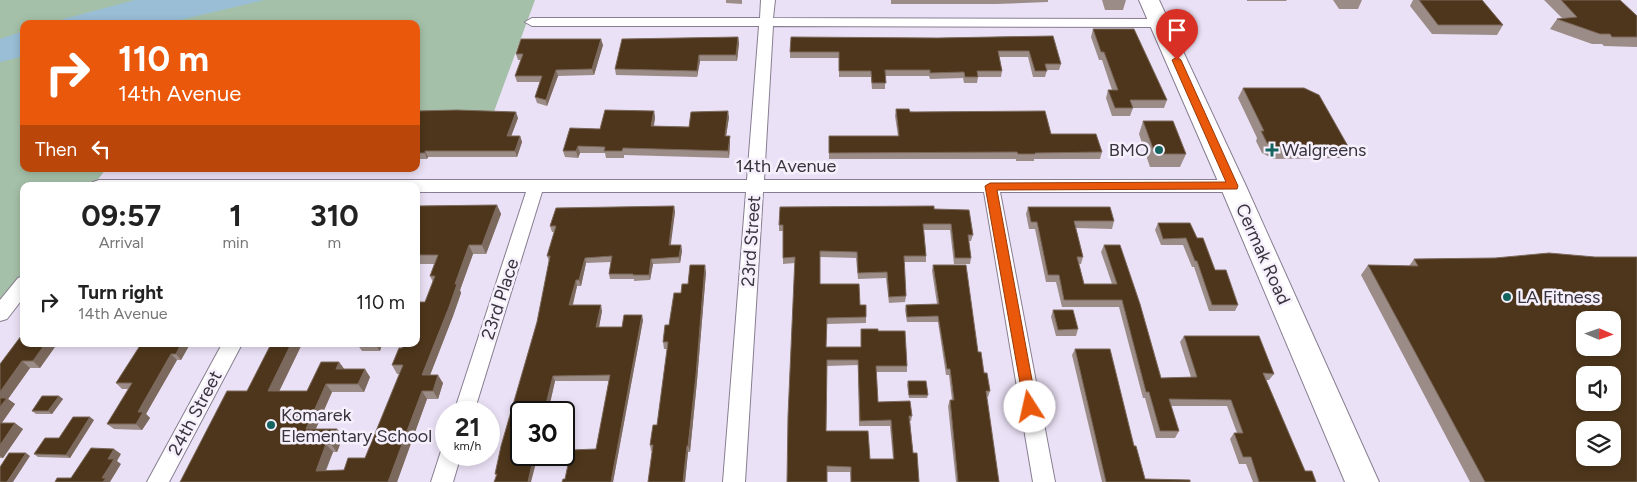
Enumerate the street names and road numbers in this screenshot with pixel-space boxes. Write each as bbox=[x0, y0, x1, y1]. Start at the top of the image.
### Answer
street label: 14th Avenue bbox=[736, 155, 837, 177]
street label: 23rd Street bbox=[737, 194, 765, 287]
street label: Cermak Road bbox=[1231, 200, 1295, 308]
street label: 23rd Place bbox=[477, 255, 524, 342]
street label: 24th Street bbox=[163, 367, 227, 459]

